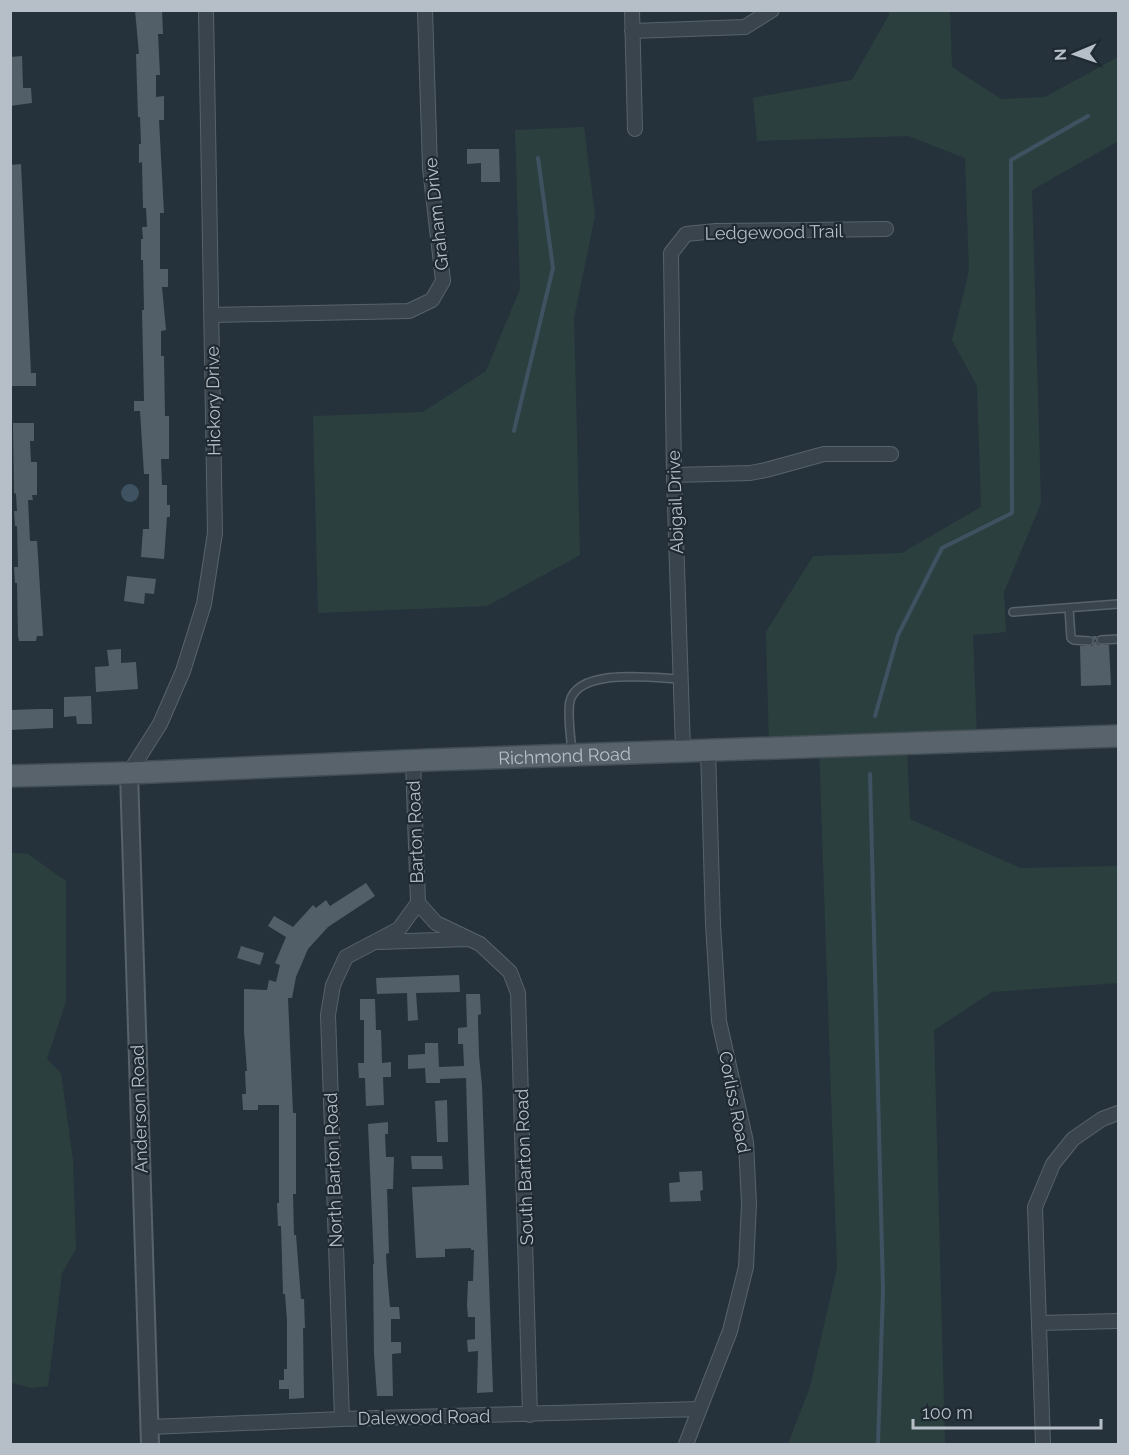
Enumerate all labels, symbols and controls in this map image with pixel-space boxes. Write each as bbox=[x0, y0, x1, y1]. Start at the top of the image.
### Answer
north arrow bbox=[1045, 24, 1105, 84]
text: N bbox=[1051, 48, 1070, 61]
street label: Graham Drive bbox=[420, 156, 452, 271]
street label: Ledgewood Trail bbox=[704, 220, 844, 244]
street label: Hickory Drive bbox=[202, 345, 224, 456]
street label: Abigail Drive bbox=[663, 449, 687, 554]
street label: Richmond Road bbox=[498, 742, 631, 768]
street label: Barton Road bbox=[403, 780, 427, 884]
street label: Anderson Road bbox=[126, 1044, 152, 1174]
street label: Corliss Road bbox=[715, 1049, 755, 1155]
street label: South Barton Road bbox=[511, 1088, 537, 1246]
street label: North Barton Road bbox=[320, 1092, 346, 1248]
scale bar bbox=[913, 1392, 1100, 1430]
text: 100 m bbox=[922, 1402, 973, 1423]
street label: Dalewood Road bbox=[358, 1405, 490, 1429]

